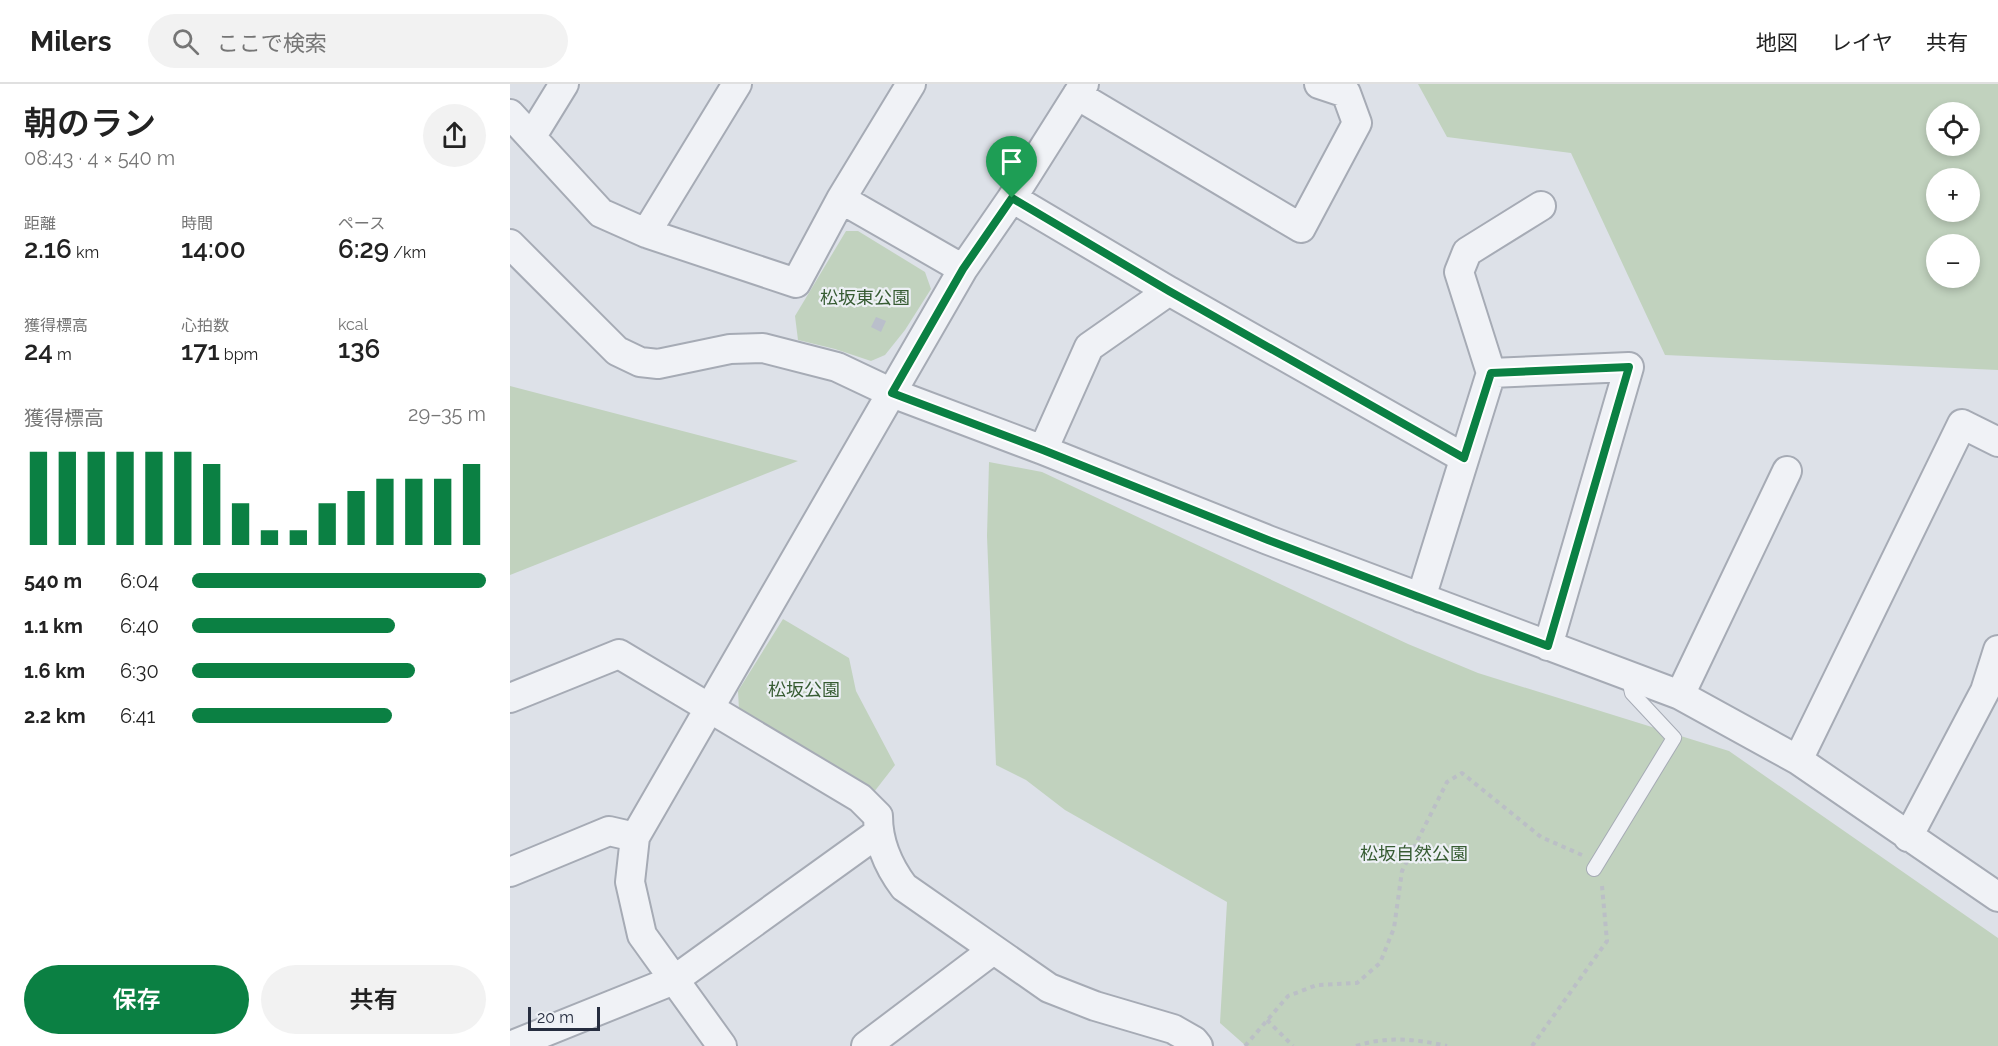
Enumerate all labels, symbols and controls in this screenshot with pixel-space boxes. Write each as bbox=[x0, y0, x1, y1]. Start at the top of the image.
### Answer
search box bbox=[148, 14, 568, 68]
text: Milers bbox=[30, 25, 112, 58]
icon: search bbox=[169, 25, 202, 58]
text: ここで検索 bbox=[217, 30, 327, 56]
text: 地図 bbox=[1756, 30, 1798, 55]
text: レイヤ bbox=[1831, 30, 1893, 55]
text: 共有 bbox=[1926, 30, 1968, 55]
map controls bbox=[1926, 102, 1980, 288]
button: locate bbox=[1926, 102, 1980, 156]
text: 朝のラン bbox=[24, 104, 156, 143]
button: share bbox=[423, 104, 486, 167]
pin bbox=[986, 136, 1037, 198]
icon: arrive bbox=[995, 145, 1028, 178]
text: 08:43 · 4 × 540 m bbox=[24, 146, 175, 170]
button: + bbox=[1926, 168, 1980, 222]
text: 距離 bbox=[24, 214, 56, 233]
text: 時間 bbox=[181, 214, 213, 233]
text: ペース bbox=[338, 214, 385, 233]
text: 2.16 bbox=[24, 234, 72, 264]
text: 14:00 bbox=[181, 234, 246, 264]
text: 6:29 bbox=[338, 234, 389, 264]
button: − bbox=[1926, 234, 1980, 288]
text: km bbox=[72, 243, 99, 262]
text: /km bbox=[389, 243, 426, 262]
park label: 松坂東公園 bbox=[820, 287, 910, 308]
text: kcal bbox=[338, 315, 368, 334]
text: 獲得標高 bbox=[24, 316, 88, 335]
text: 心拍数 bbox=[181, 316, 229, 335]
text: 136 bbox=[338, 334, 380, 364]
text: 24 bbox=[24, 336, 53, 366]
text: 171 bbox=[181, 336, 220, 366]
text: m bbox=[53, 345, 72, 364]
text: bpm bbox=[220, 345, 258, 364]
text: 29–35 m bbox=[408, 402, 486, 426]
text: 獲得標高 bbox=[24, 406, 104, 430]
text: 540 m bbox=[24, 569, 82, 593]
text: 6:04 bbox=[120, 569, 159, 593]
text: 1.1 km bbox=[24, 614, 83, 638]
text: 6:40 bbox=[120, 614, 159, 638]
text: 1.6 km bbox=[24, 659, 85, 683]
text: 6:30 bbox=[120, 659, 159, 683]
park label: 松坂公園 bbox=[768, 679, 840, 700]
text: 2.2 km bbox=[24, 704, 86, 728]
text: 6:41 bbox=[120, 704, 155, 728]
park label: 松坂自然公園 bbox=[1360, 843, 1468, 864]
button: 保存 bbox=[24, 965, 249, 1034]
button: 共有 bbox=[261, 965, 486, 1034]
scale bar bbox=[528, 1004, 600, 1032]
text: 20 m bbox=[537, 1008, 574, 1027]

